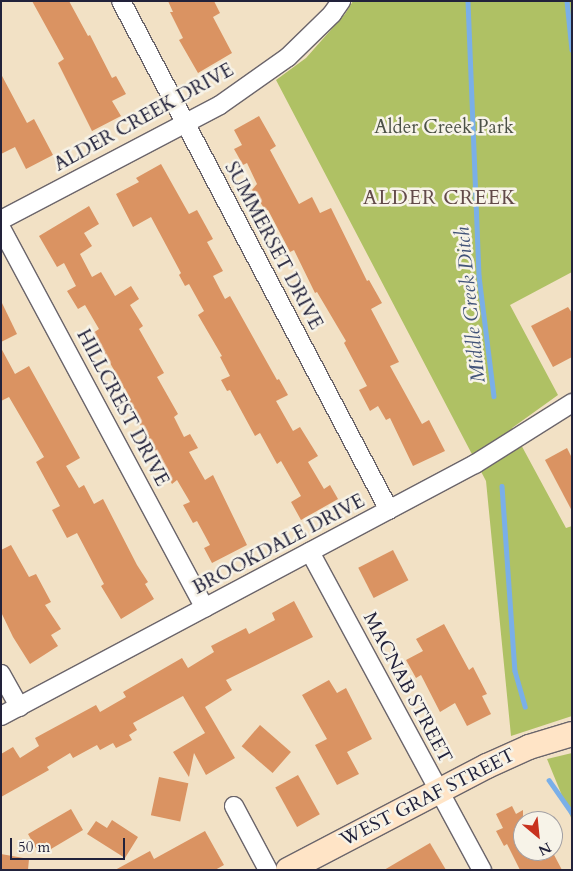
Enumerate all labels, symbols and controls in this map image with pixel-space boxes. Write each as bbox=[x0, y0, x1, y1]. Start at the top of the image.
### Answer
street label: ALDER CREEK DRIVE bbox=[50, 59, 238, 177]
park label: Alder Creek Park bbox=[374, 117, 514, 139]
street label: SUMMERSET DRIVE bbox=[219, 158, 327, 334]
district label: ALDER CREEK bbox=[362, 185, 518, 209]
water label: Middle Creek Ditch bbox=[450, 226, 490, 384]
street label: HILLCREST DRIVE bbox=[71, 326, 173, 490]
street label: BROOKDALE DRIVE bbox=[189, 490, 369, 600]
street label: MACNAB STREET bbox=[358, 609, 456, 767]
street label: WEST GRAF STREET bbox=[337, 744, 519, 852]
north arrow bbox=[513, 811, 563, 861]
scale bar bbox=[12, 828, 128, 860]
text: 50 m bbox=[18, 837, 50, 857]
text: N bbox=[535, 838, 555, 860]

